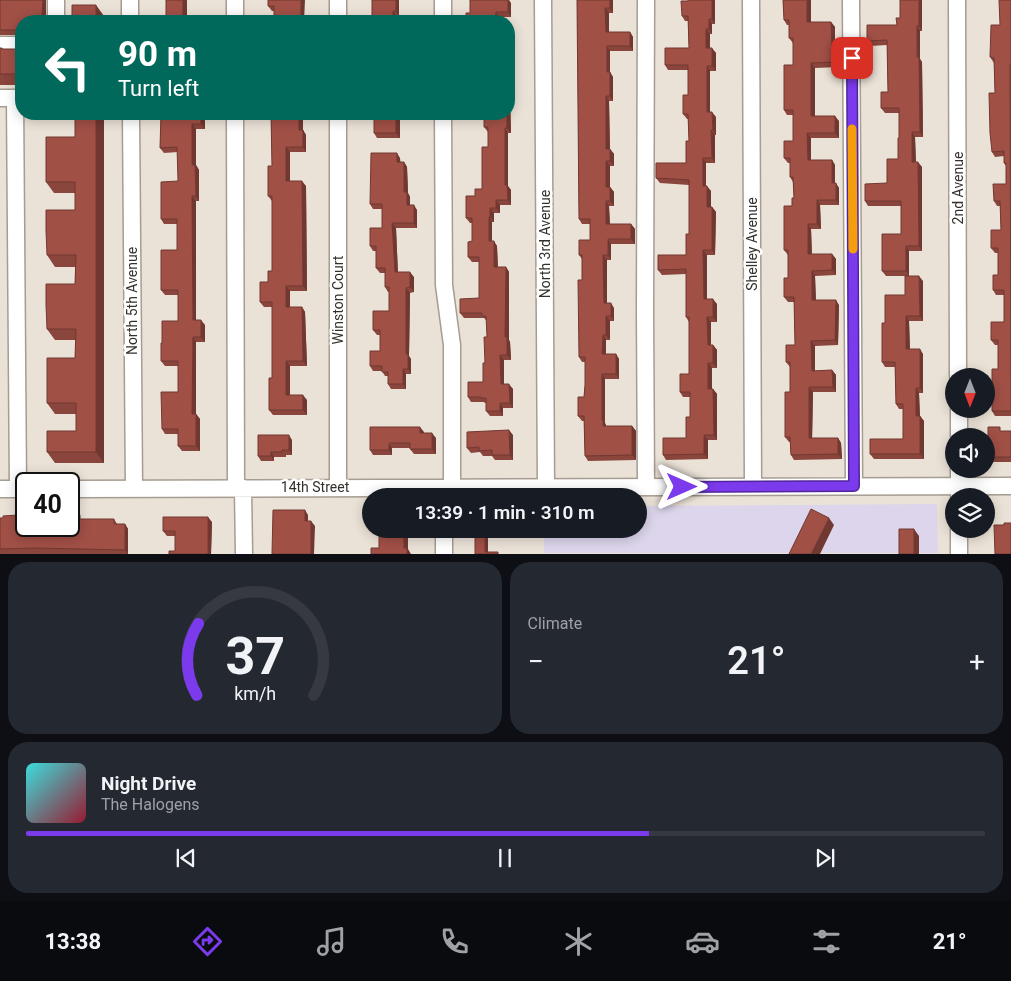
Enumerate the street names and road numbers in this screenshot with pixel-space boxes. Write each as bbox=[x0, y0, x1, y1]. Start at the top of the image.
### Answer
street label: 2nd Avenue bbox=[950, 152, 966, 224]
street label: North 3rd Avenue bbox=[537, 190, 553, 298]
street label: Shelley Avenue bbox=[744, 197, 760, 291]
street label: North 5th Avenue bbox=[124, 247, 140, 355]
street label: Winston Court bbox=[330, 255, 346, 344]
street label: 14th Street bbox=[281, 479, 350, 495]

